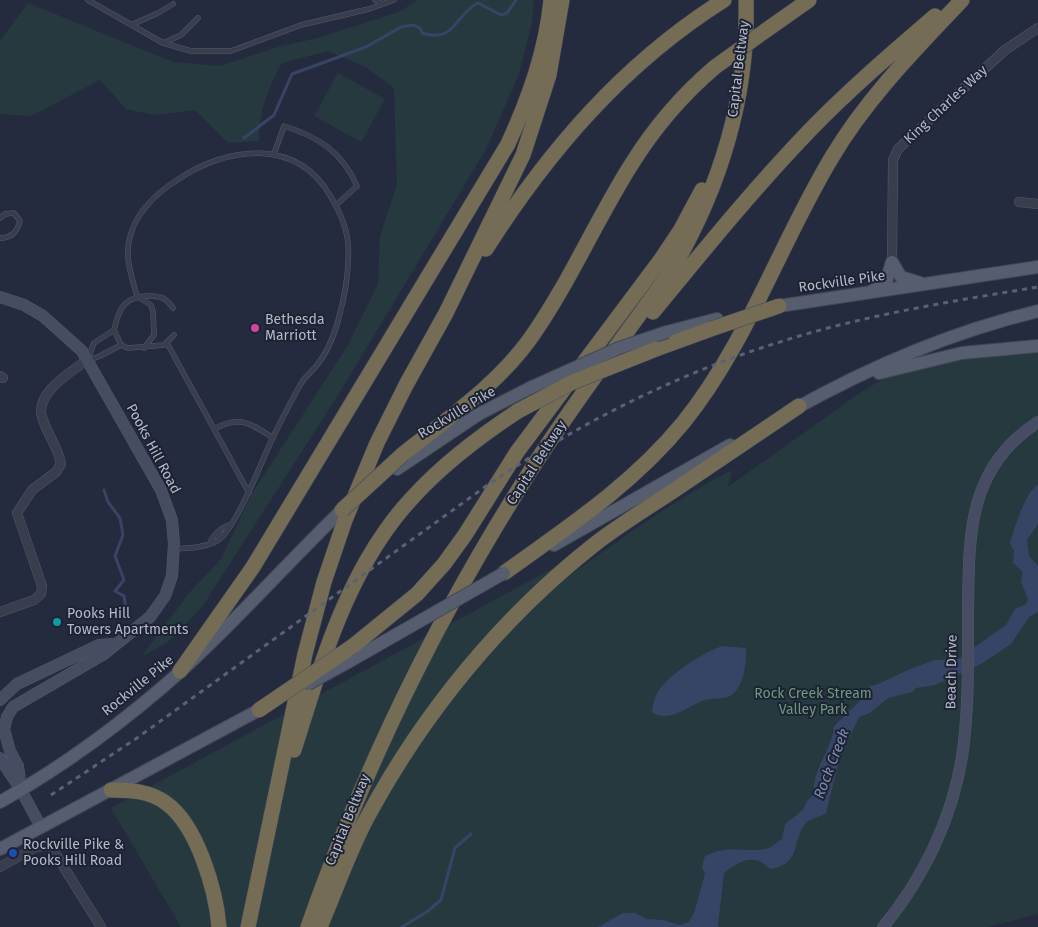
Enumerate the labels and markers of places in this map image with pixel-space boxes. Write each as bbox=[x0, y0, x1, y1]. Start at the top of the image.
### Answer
place label: Bethesda Marriott bbox=[265, 312, 325, 344]
marker: Bethesda Marriott bbox=[249, 322, 261, 334]
place label: Pooks Hill Towers Apartments bbox=[67, 606, 188, 638]
marker: Pooks Hill Towers Apartments bbox=[51, 616, 63, 628]
place label: Rockville Pike & Pooks Hill Road bbox=[23, 837, 124, 870]
marker: Rockville Pike & Pooks Hill Road bbox=[7, 847, 19, 859]

